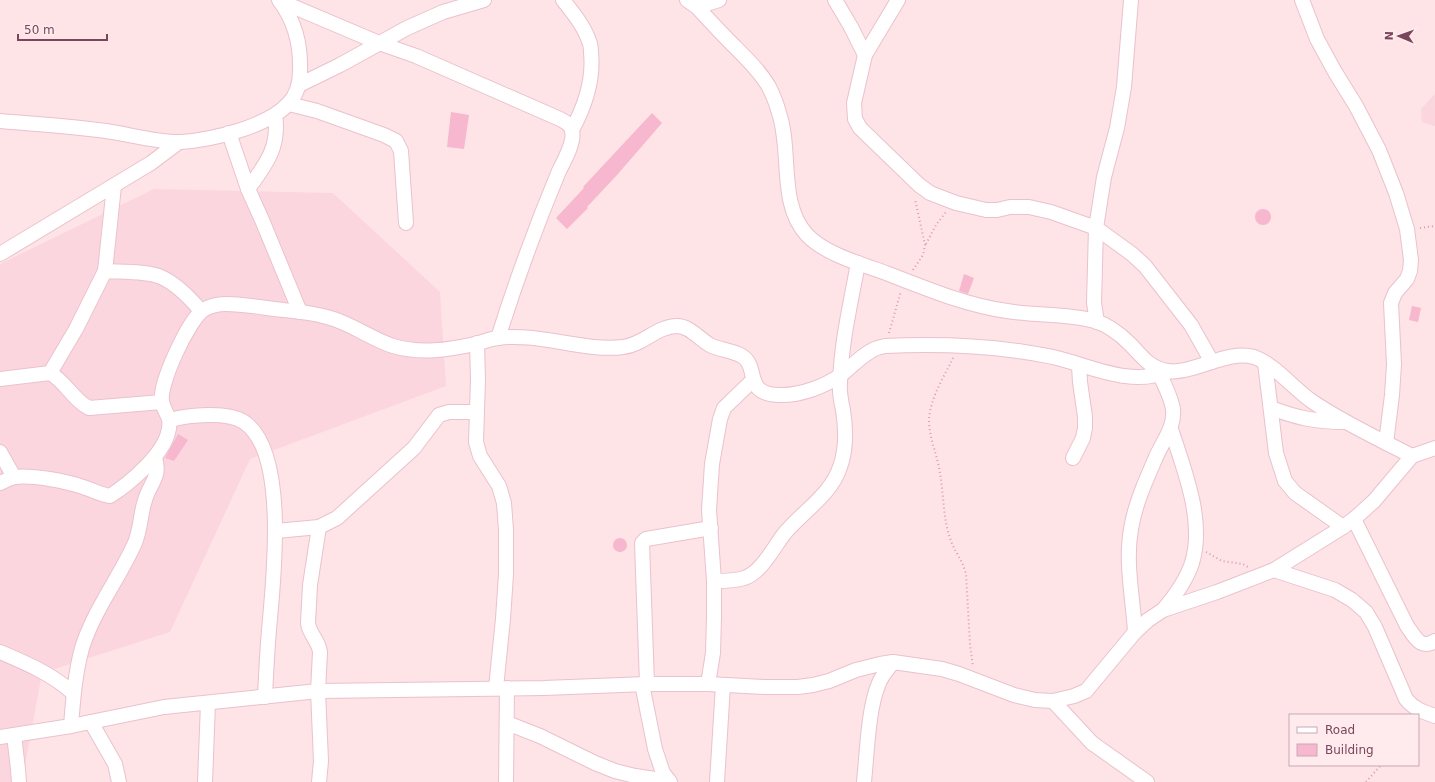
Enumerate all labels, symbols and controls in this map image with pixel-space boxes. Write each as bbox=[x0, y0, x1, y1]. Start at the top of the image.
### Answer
scale bar bbox=[18, 16, 107, 42]
north arrow bbox=[1379, 16, 1419, 56]
text: 50 m bbox=[24, 23, 55, 37]
text: N bbox=[1383, 31, 1396, 41]
legend bbox=[1289, 714, 1419, 766]
text: Road bbox=[1325, 723, 1355, 737]
text: Building bbox=[1325, 743, 1374, 757]

